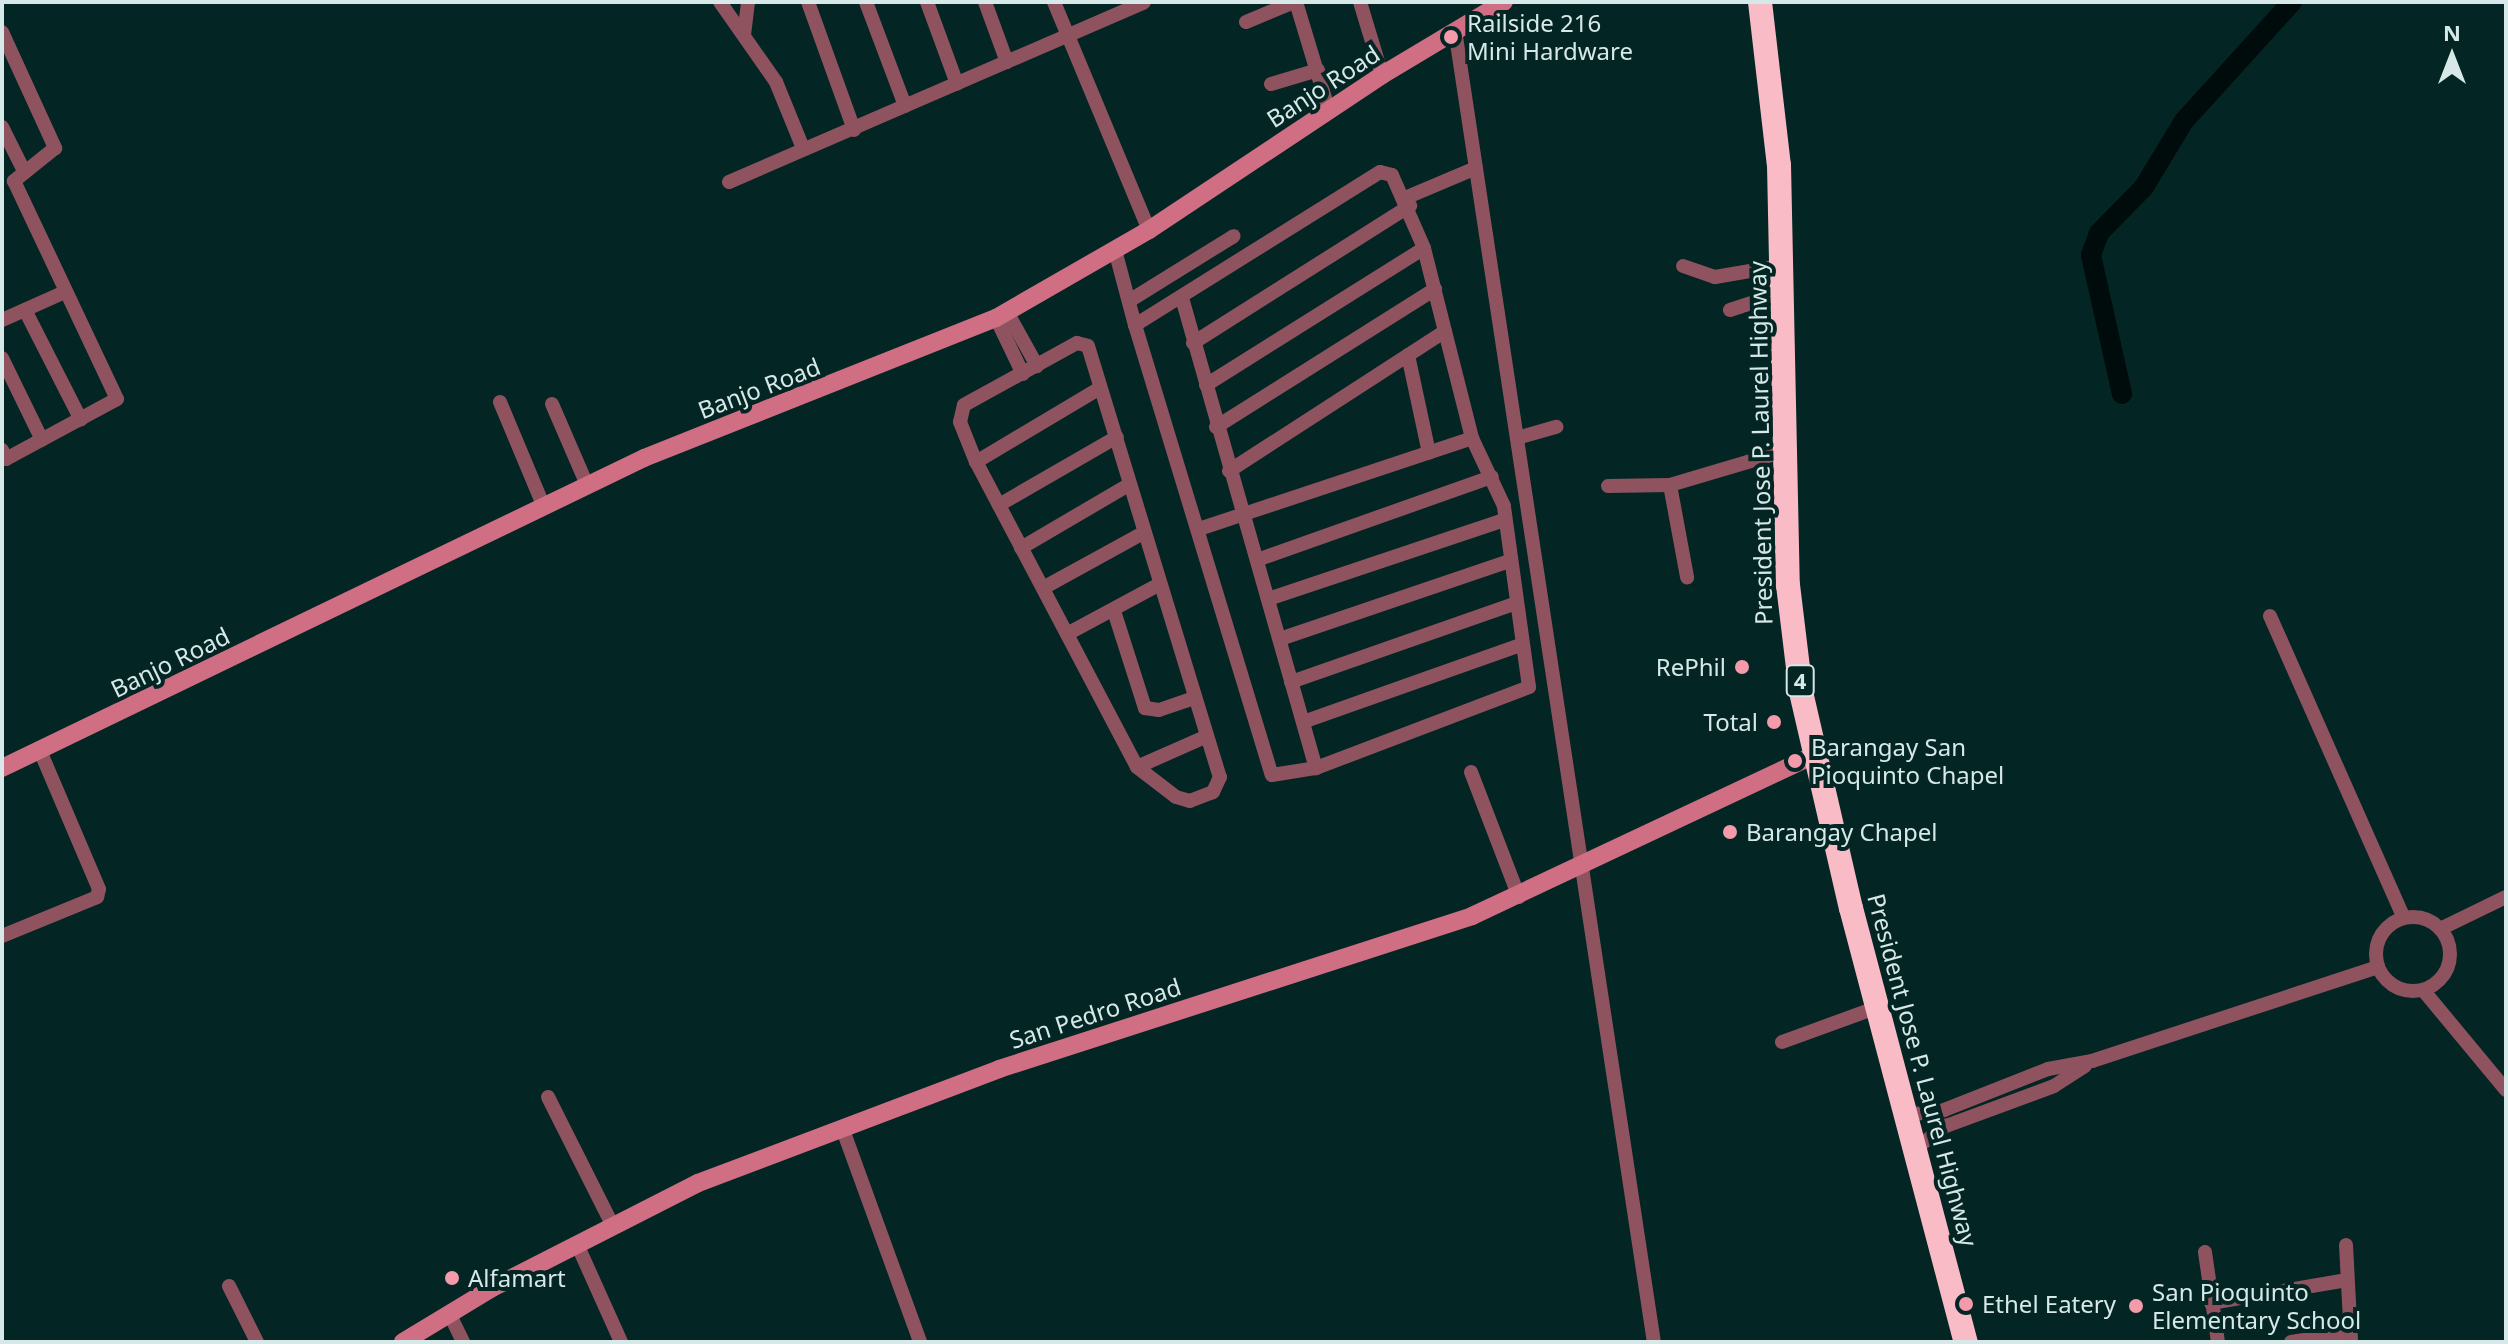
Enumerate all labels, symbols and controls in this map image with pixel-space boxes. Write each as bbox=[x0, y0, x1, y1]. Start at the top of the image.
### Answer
place label: Railside 216 Mini Hardware bbox=[1467, 9, 1633, 65]
north arrow bbox=[2412, 16, 2492, 96]
text: N bbox=[2443, 17, 2461, 47]
marker: Railside 216 Mini Hardware bbox=[1442, 28, 1460, 46]
street label: Banjo Road bbox=[1261, 39, 1385, 133]
street label: President Jose P. Laurel Highway bbox=[1742, 261, 1778, 625]
street label: Banjo Road bbox=[694, 352, 824, 424]
street label: Banjo Road bbox=[106, 621, 234, 703]
place label: RePhil bbox=[1656, 653, 1726, 681]
marker: RePhil bbox=[1733, 658, 1751, 676]
road number: 4 bbox=[1784, 663, 1816, 699]
place label: Total bbox=[1703, 708, 1758, 736]
marker: Total bbox=[1765, 713, 1783, 731]
place label: Barangay San Pioquinto Chapel bbox=[1811, 733, 2004, 789]
marker: Barangay San Pioquinto Chapel bbox=[1786, 752, 1804, 770]
place label: Barangay Chapel bbox=[1746, 818, 1937, 846]
marker: Barangay Chapel bbox=[1721, 823, 1739, 841]
street label: President Jose P. Laurel Highway bbox=[1862, 890, 1984, 1250]
street label: San Pedro Road bbox=[1006, 972, 1184, 1054]
place label: Alfamart bbox=[468, 1264, 566, 1292]
marker: Alfamart bbox=[443, 1269, 461, 1287]
place label: San Pioquinto Elementary School bbox=[2152, 1278, 2361, 1334]
place label: Ethel Eatery bbox=[1982, 1290, 2116, 1318]
marker: Ethel Eatery bbox=[1957, 1295, 1975, 1313]
marker: San Pioquinto Elementary School bbox=[2127, 1297, 2145, 1315]

